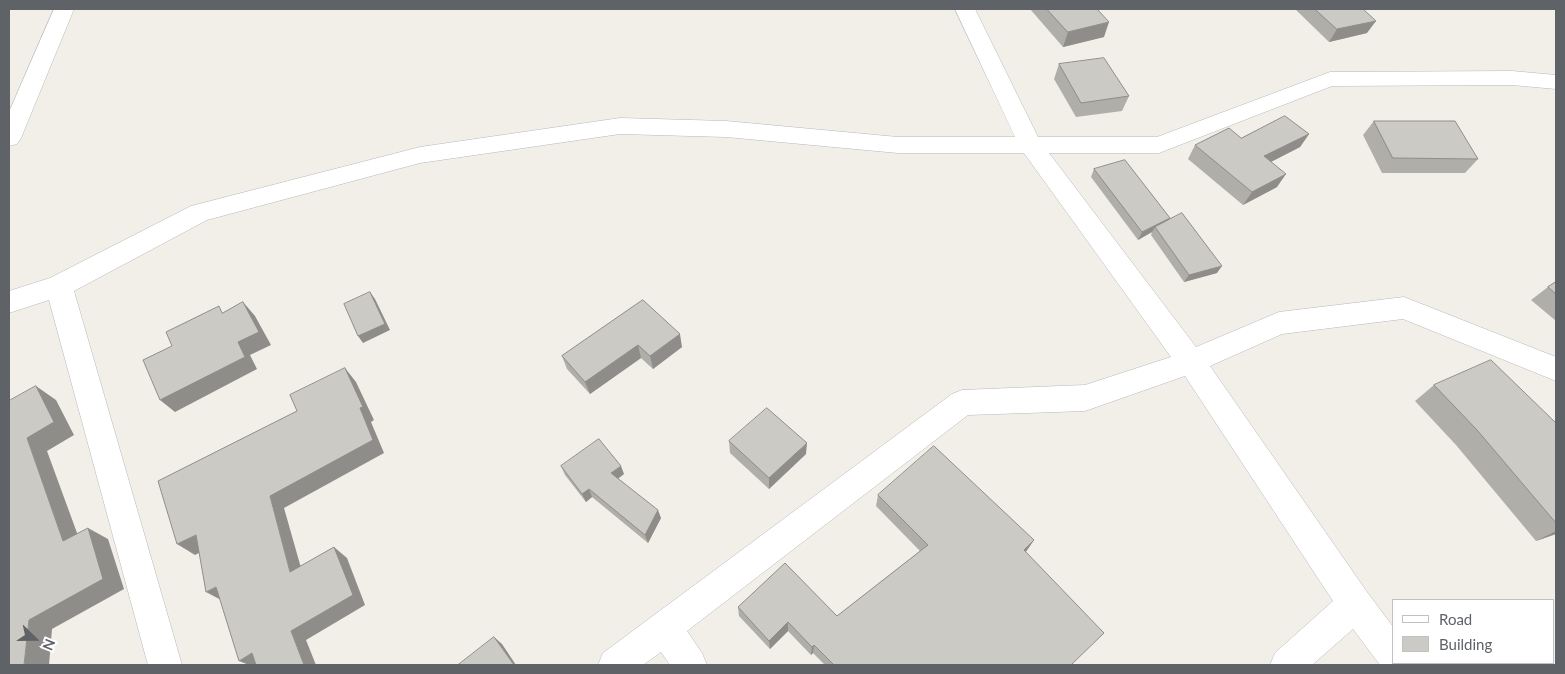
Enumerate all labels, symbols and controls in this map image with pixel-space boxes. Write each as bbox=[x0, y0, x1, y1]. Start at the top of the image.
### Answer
legend bbox=[1392, 599, 1555, 664]
text: Road bbox=[1439, 610, 1472, 628]
north arrow bbox=[10, 614, 60, 664]
text: Building bbox=[1439, 635, 1492, 653]
text: N bbox=[39, 637, 59, 653]

